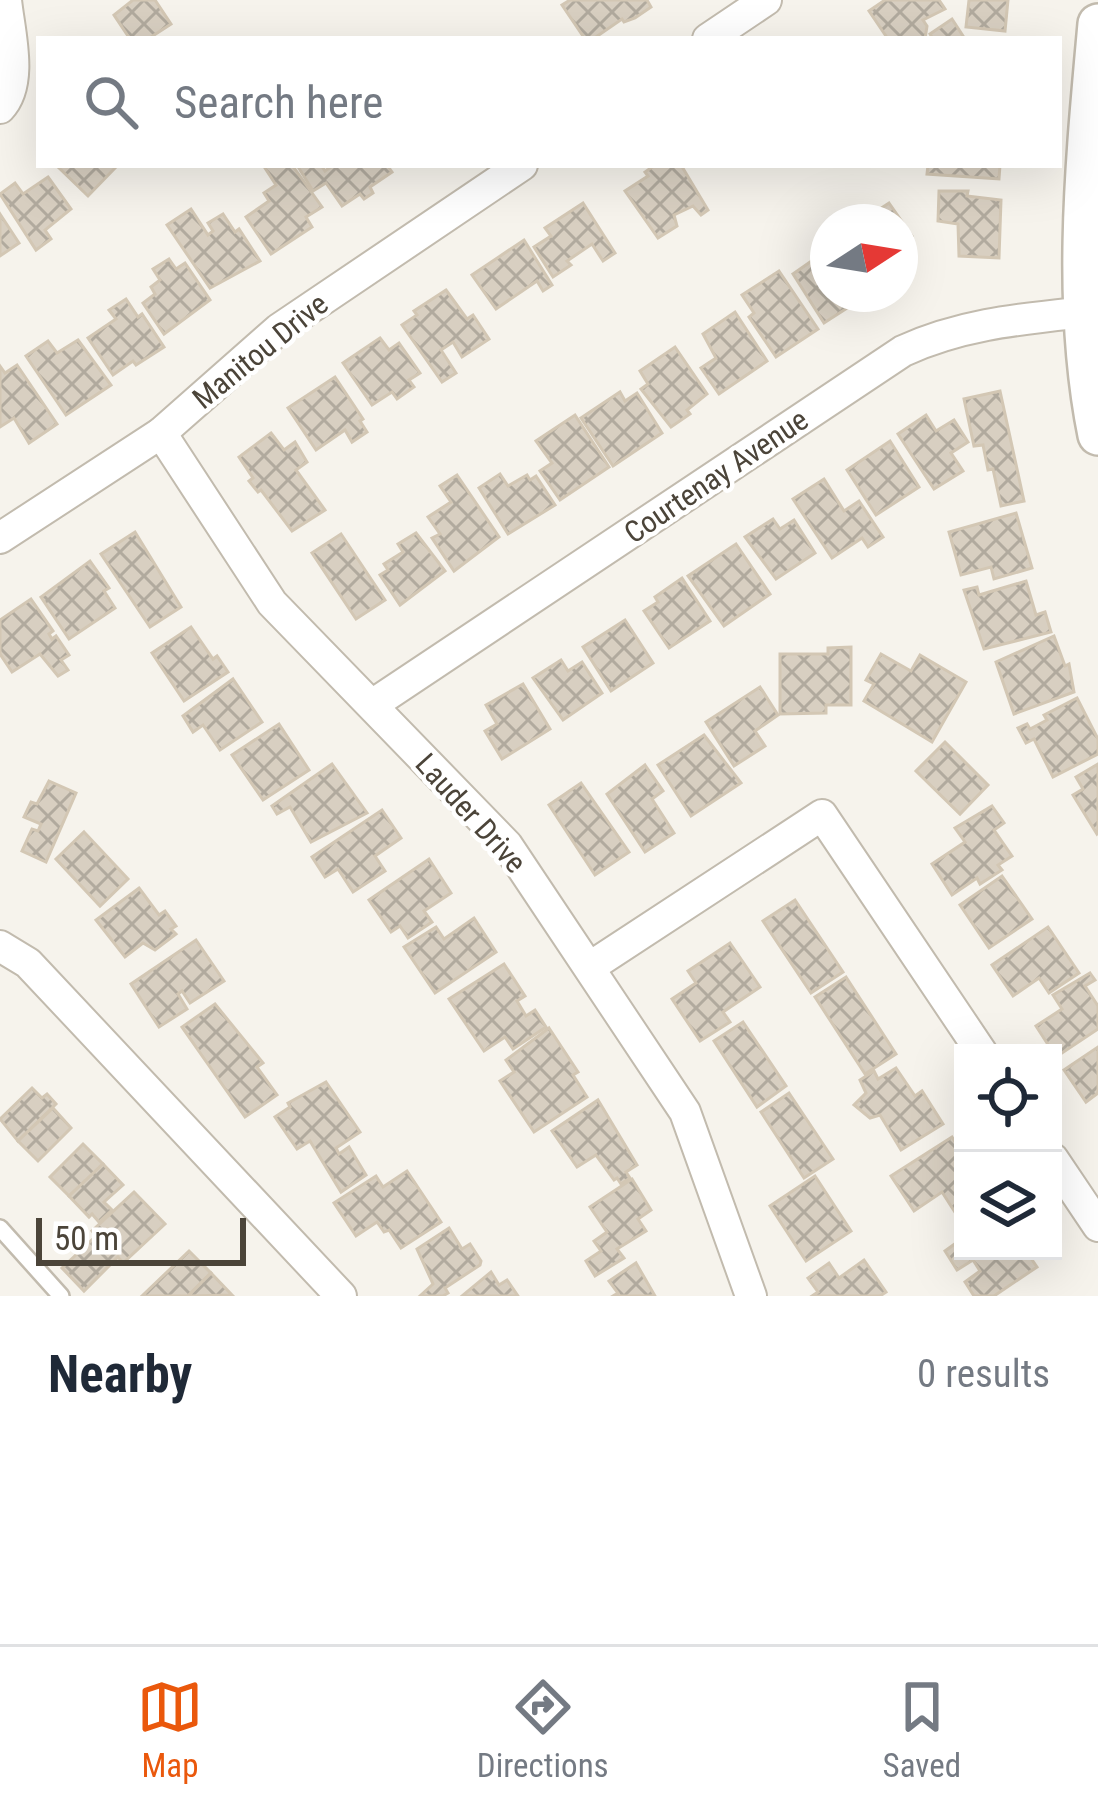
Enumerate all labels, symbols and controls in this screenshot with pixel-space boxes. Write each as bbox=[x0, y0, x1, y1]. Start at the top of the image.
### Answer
search box bbox=[36, 36, 1062, 168]
icon: search bbox=[78, 69, 144, 135]
text: Search here bbox=[174, 76, 383, 129]
north arrow bbox=[810, 204, 918, 312]
street label: Manitou Drive bbox=[186, 286, 334, 416]
street label: Courtenay Avenue bbox=[618, 402, 814, 550]
street label: Lauder Drive bbox=[408, 746, 534, 880]
map controls bbox=[954, 1044, 1062, 1260]
button: locate bbox=[954, 1044, 1062, 1152]
button: layers bbox=[954, 1152, 1062, 1260]
scale bar bbox=[36, 1212, 246, 1265]
text: 50 m bbox=[54, 1219, 119, 1258]
text: Nearby bbox=[48, 1345, 192, 1404]
text: 0 results bbox=[917, 1351, 1050, 1397]
tab: Map bbox=[137, 1674, 203, 1785]
tab: Directions bbox=[477, 1674, 609, 1785]
tab: Saved bbox=[883, 1674, 961, 1785]

